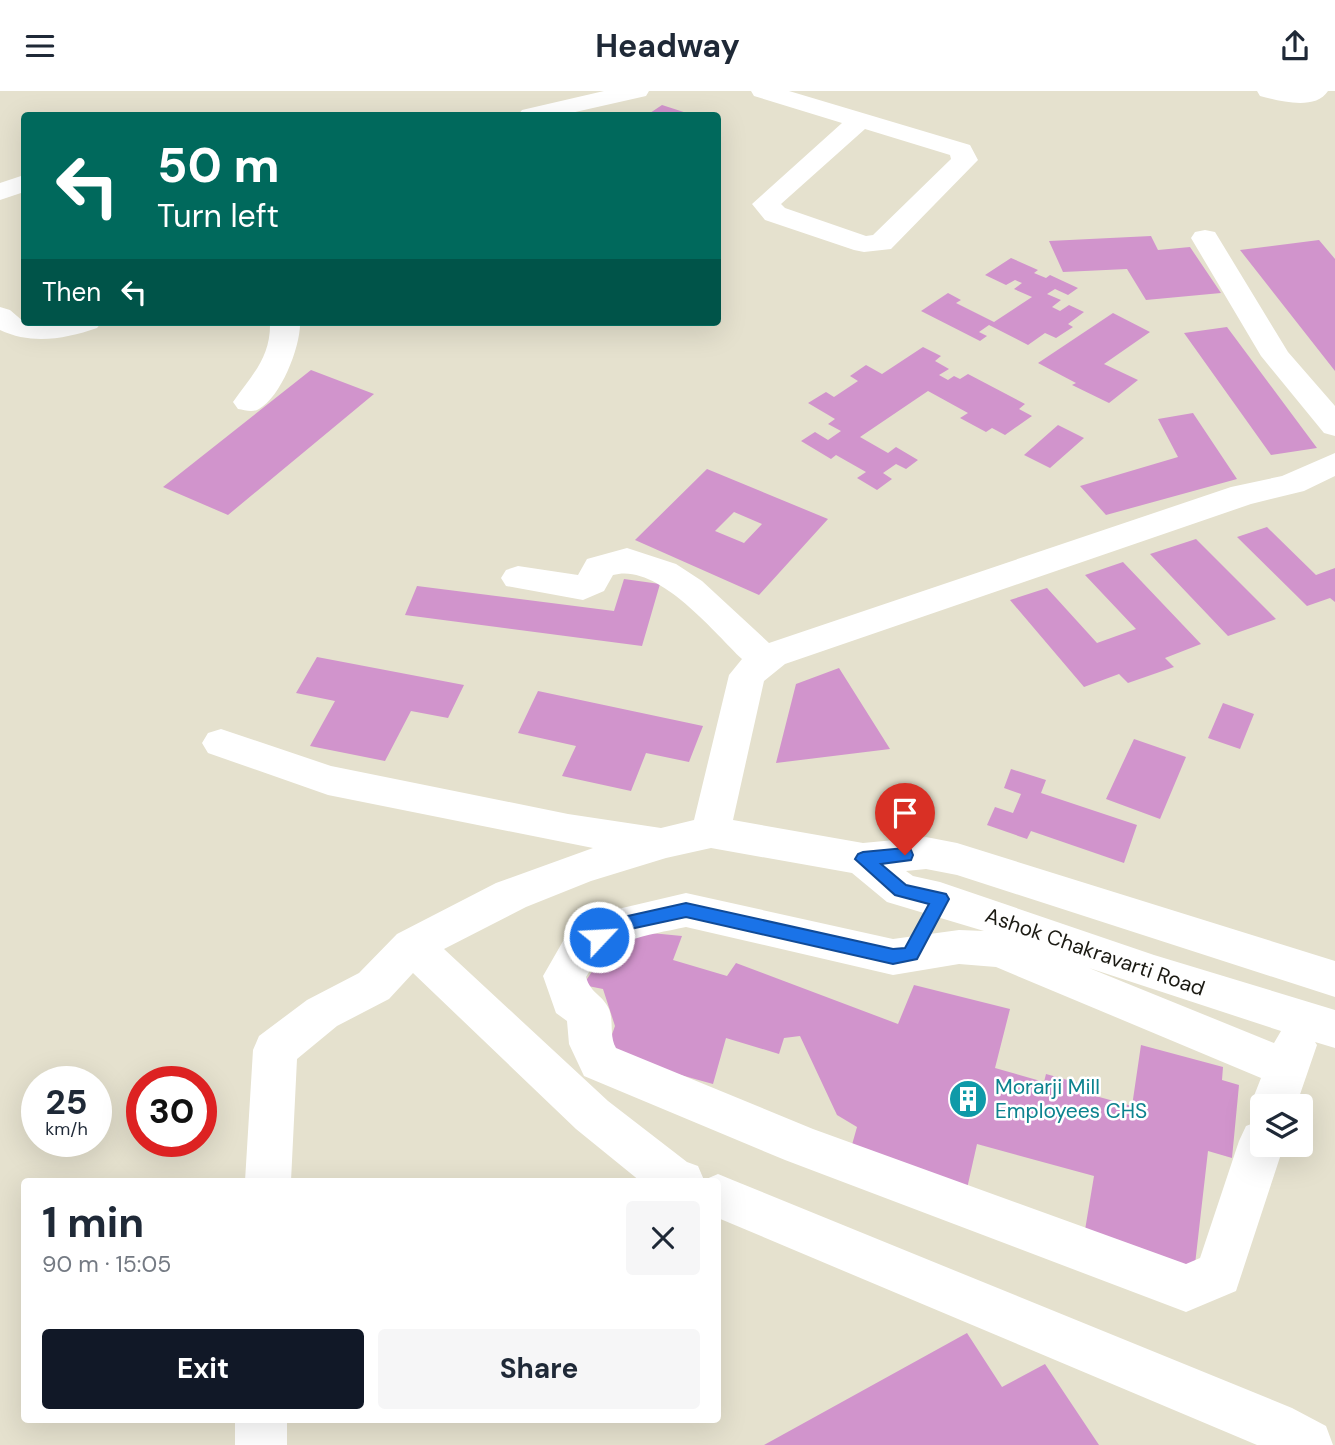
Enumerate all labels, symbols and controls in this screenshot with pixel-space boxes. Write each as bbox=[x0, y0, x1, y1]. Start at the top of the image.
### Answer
text: Headway bbox=[595, 25, 740, 67]
icon: menu bbox=[21, 27, 59, 65]
icon: share bbox=[1276, 27, 1314, 65]
text: 50 m bbox=[157, 133, 280, 197]
icon: left bbox=[42, 140, 133, 231]
text: Turn left bbox=[157, 195, 279, 237]
icon: left bbox=[115, 273, 153, 311]
text: Then bbox=[42, 275, 101, 309]
pin bbox=[875, 783, 935, 855]
icon: arrive bbox=[886, 794, 924, 832]
position arrow bbox=[562, 900, 636, 974]
street label: Ashok Chakravarti Road bbox=[981, 901, 1209, 1003]
speed limit sign: 30 bbox=[126, 1066, 217, 1157]
place label: Morarji Mill Employees CHS bbox=[995, 1073, 1147, 1125]
building icon: Morarji Mill Employees CHS bbox=[947, 1078, 989, 1120]
text: 25 bbox=[46, 1079, 87, 1125]
map controls bbox=[1250, 1094, 1313, 1157]
button: layers bbox=[1250, 1094, 1313, 1157]
text: km/h bbox=[45, 1117, 88, 1141]
text: 1 min bbox=[42, 1195, 144, 1250]
button: close bbox=[626, 1201, 700, 1275]
text: 90 m · 15:05 bbox=[42, 1249, 171, 1279]
button: Exit bbox=[42, 1329, 364, 1409]
button: Share bbox=[378, 1329, 700, 1409]

